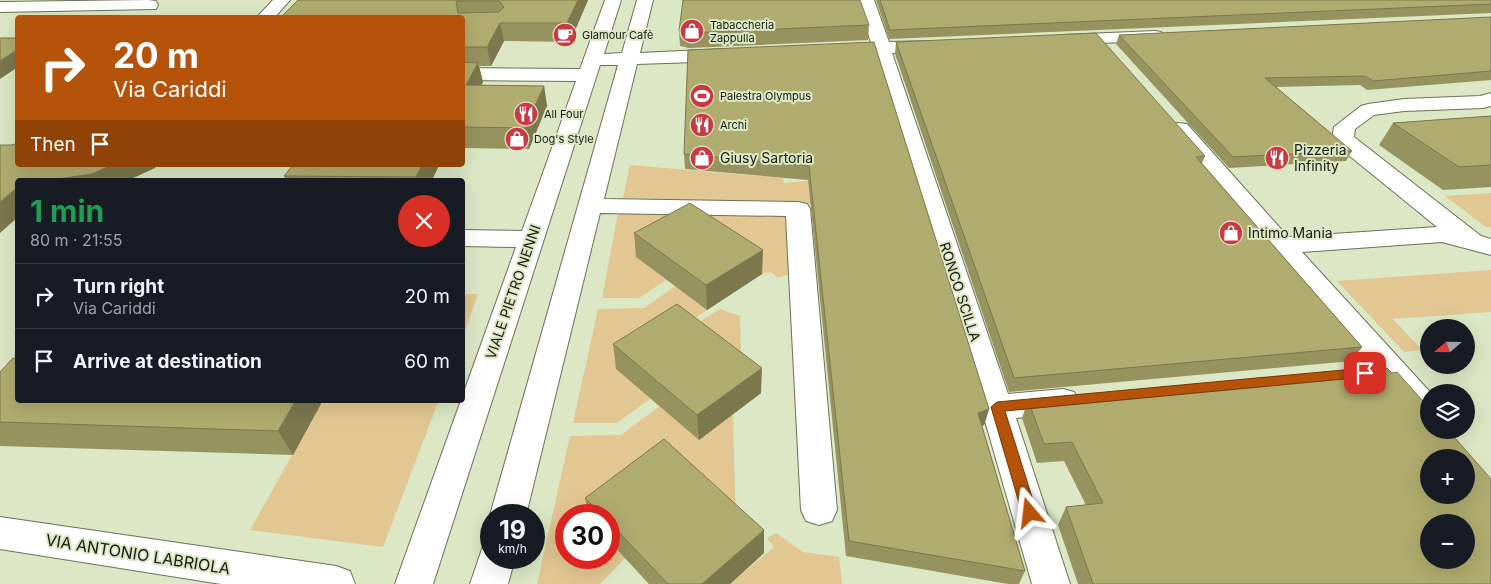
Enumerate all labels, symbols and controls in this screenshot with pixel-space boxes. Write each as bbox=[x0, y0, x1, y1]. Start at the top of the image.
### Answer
shop icon: Tabaccheria Zappulla bbox=[679, 18, 705, 44]
place label: Tabaccheria Zappulla bbox=[710, 18, 774, 45]
cafe icon: Glamour Cafè bbox=[552, 22, 578, 48]
place label: Glamour Cafè bbox=[582, 28, 653, 42]
text: 20 m bbox=[113, 34, 199, 76]
icon: right bbox=[30, 35, 95, 100]
text: Via Cariddi bbox=[113, 76, 227, 102]
sports icon: Palestra Olympus bbox=[689, 83, 715, 109]
place label: Palestra Olympus bbox=[720, 89, 811, 103]
restaurant icon: All Four bbox=[513, 101, 539, 127]
place label: All Four bbox=[544, 107, 583, 121]
restaurant icon: Archi bbox=[689, 112, 715, 138]
place label: Archi bbox=[720, 118, 747, 132]
shop icon: Dog's Style bbox=[504, 126, 530, 152]
icon: arrive bbox=[86, 130, 114, 158]
place label: Dog's Style bbox=[534, 132, 594, 146]
text: Then bbox=[30, 133, 76, 156]
place label: Pizzeria Infinity bbox=[1294, 141, 1347, 174]
shop icon: Giusy Sartoria bbox=[689, 145, 715, 171]
restaurant icon: Pizzeria Infinity bbox=[1264, 145, 1290, 171]
place label: Giusy Sartoria bbox=[720, 149, 813, 166]
text: 1 min bbox=[30, 193, 104, 229]
button: close bbox=[398, 195, 450, 247]
shop icon: Intimo Mania bbox=[1218, 220, 1244, 246]
street label: VIALE PIETRO NENNI bbox=[482, 222, 544, 361]
place label: Intimo Mania bbox=[1248, 224, 1333, 241]
text: 80 m · 21:55 bbox=[30, 230, 122, 250]
street label: RONCO SCILLA bbox=[936, 240, 985, 344]
text: Turn right bbox=[73, 275, 164, 298]
icon: right bbox=[30, 282, 58, 310]
text: 20 m bbox=[404, 285, 450, 308]
text: Via Cariddi bbox=[73, 298, 156, 318]
north arrow bbox=[1420, 319, 1475, 374]
map controls bbox=[1420, 319, 1475, 569]
icon: arrive bbox=[30, 347, 58, 375]
text: Arrive at destination bbox=[73, 350, 262, 373]
text: 60 m bbox=[404, 350, 450, 373]
pin bbox=[1344, 352, 1386, 394]
icon: arrive bbox=[1351, 359, 1379, 387]
button: layers bbox=[1420, 384, 1475, 439]
button: + bbox=[1420, 449, 1475, 504]
position arrow bbox=[1003, 486, 1055, 538]
speed limit sign: 30 bbox=[555, 504, 620, 569]
button: − bbox=[1420, 514, 1475, 569]
text: 19 bbox=[499, 515, 526, 545]
street label: VIA ANTONIO LABRIOLA bbox=[44, 530, 232, 578]
text: km/h bbox=[498, 541, 527, 556]

